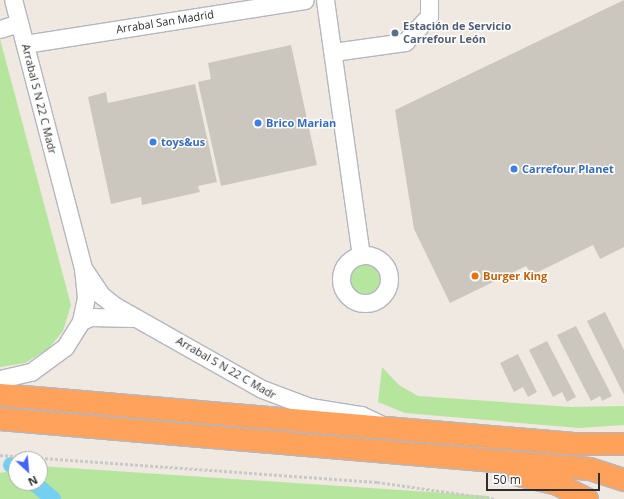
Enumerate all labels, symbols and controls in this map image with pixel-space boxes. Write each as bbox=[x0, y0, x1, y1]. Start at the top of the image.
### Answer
street label: Arrabal San Madrid bbox=[115, 8, 215, 36]
place label: Estación de Servicio Carrefour León bbox=[403, 20, 511, 46]
marker: Estación de Servicio Carrefour León bbox=[390, 28, 400, 38]
street label: Arrabal S N 22 C Madr bbox=[19, 43, 59, 155]
place label: Brico Marian bbox=[266, 116, 336, 130]
marker: Brico Marian bbox=[253, 118, 263, 128]
place label: toys&us bbox=[161, 135, 205, 149]
marker: toys&us bbox=[148, 137, 158, 147]
place label: Carrefour Planet bbox=[522, 162, 614, 176]
marker: Carrefour Planet bbox=[509, 164, 519, 174]
place label: Burger King bbox=[483, 269, 547, 283]
marker: Burger King bbox=[470, 271, 480, 281]
street label: Arrabal S N 22 C Madr bbox=[174, 334, 278, 402]
north arrow bbox=[8, 451, 48, 491]
scale bar bbox=[488, 465, 602, 491]
text: 50 m bbox=[493, 471, 521, 488]
text: N bbox=[26, 473, 40, 490]

